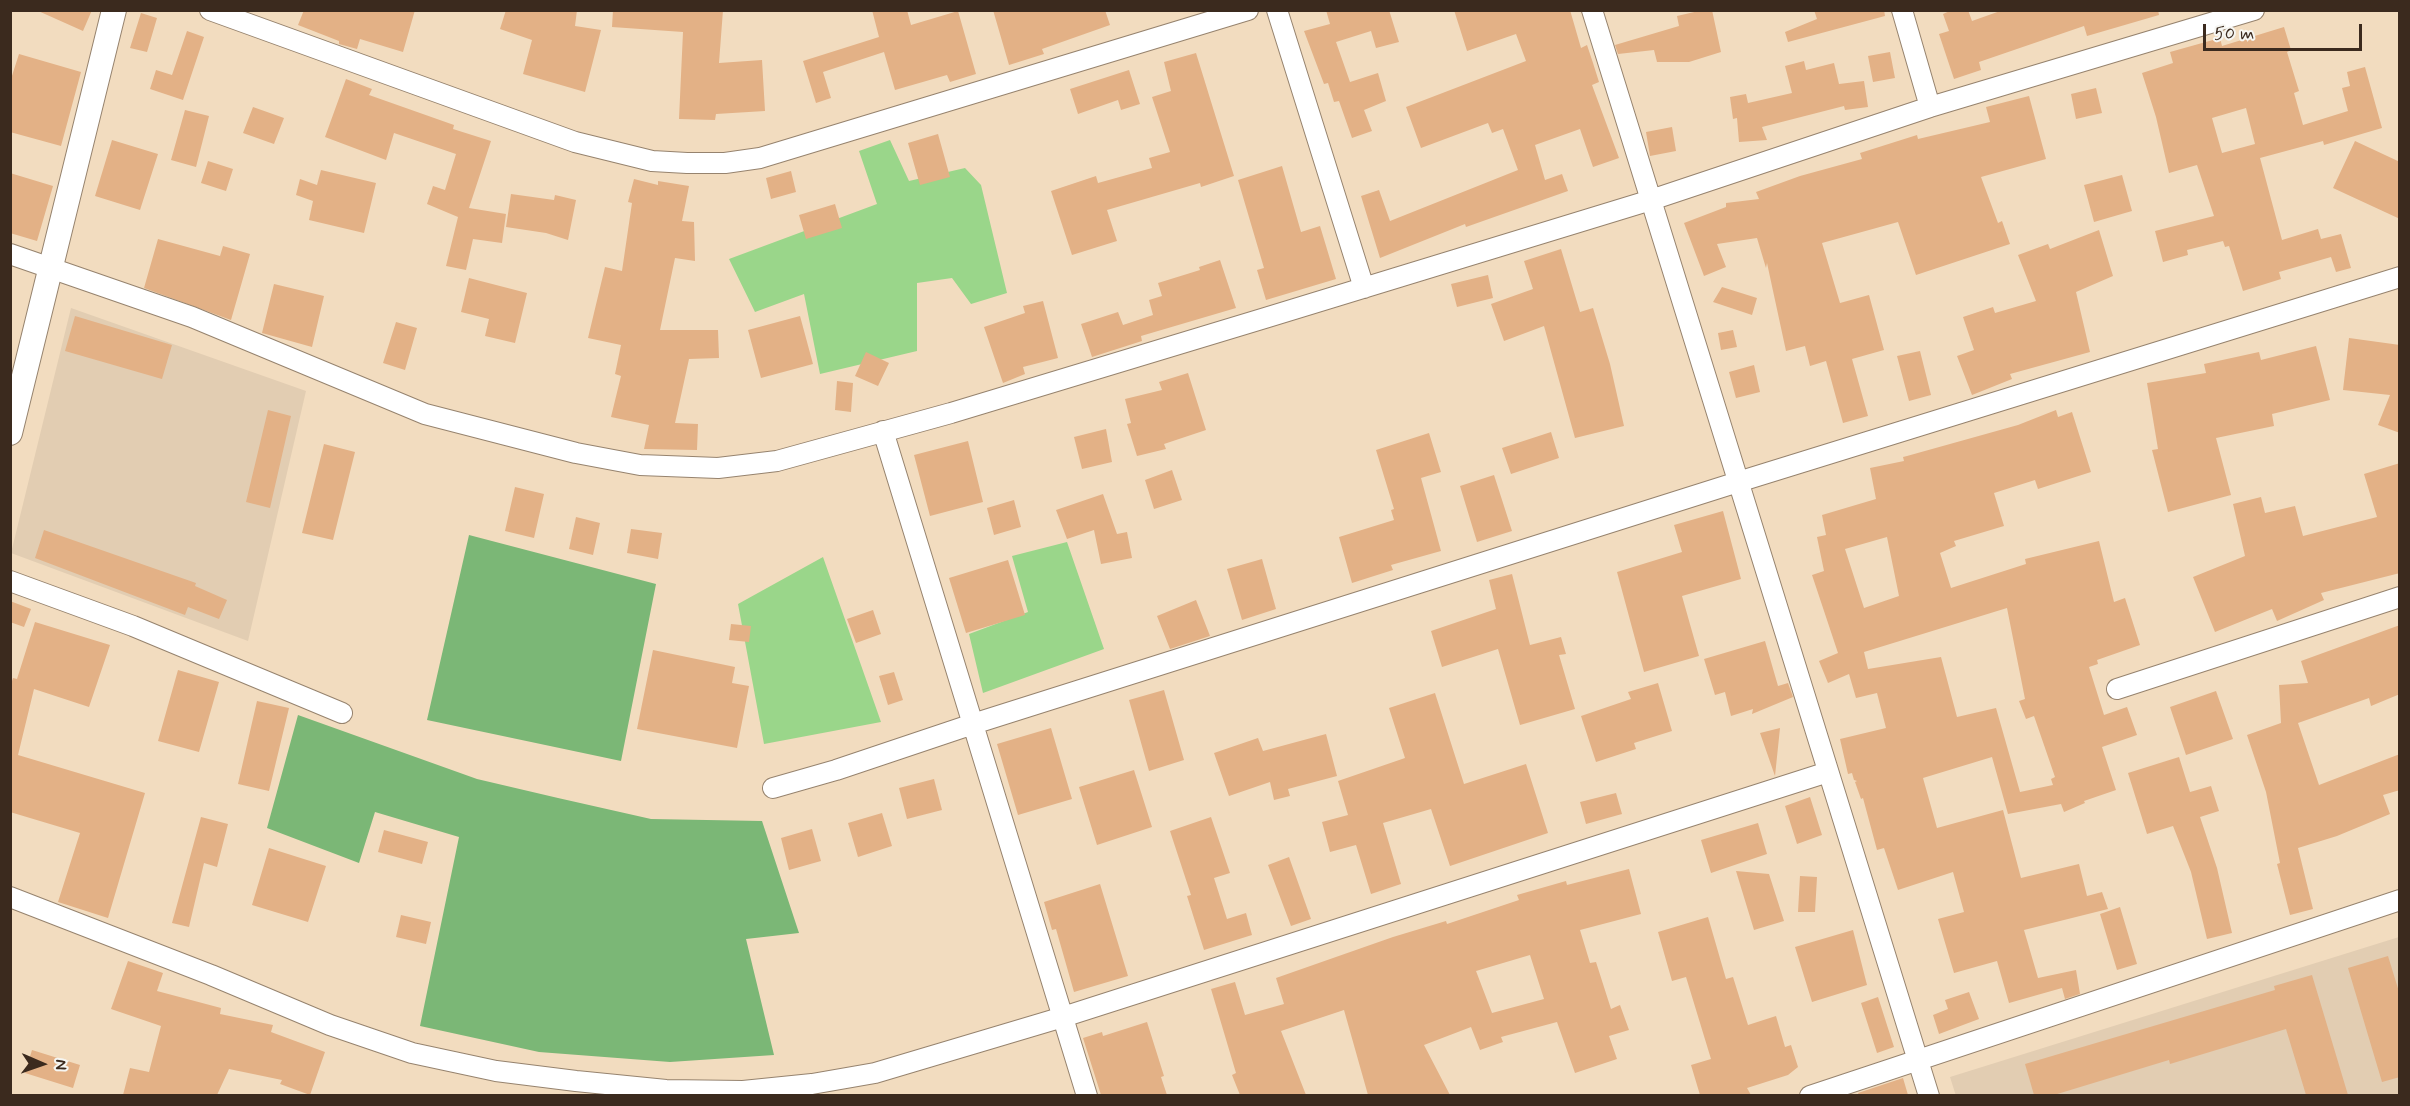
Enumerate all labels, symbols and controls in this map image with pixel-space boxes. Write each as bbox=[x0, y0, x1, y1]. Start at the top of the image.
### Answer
scale bar bbox=[2206, 12, 2365, 50]
text: 50 m bbox=[2214, 22, 2254, 46]
north arrow bbox=[12, 1034, 72, 1094]
text: N bbox=[50, 1059, 71, 1070]

